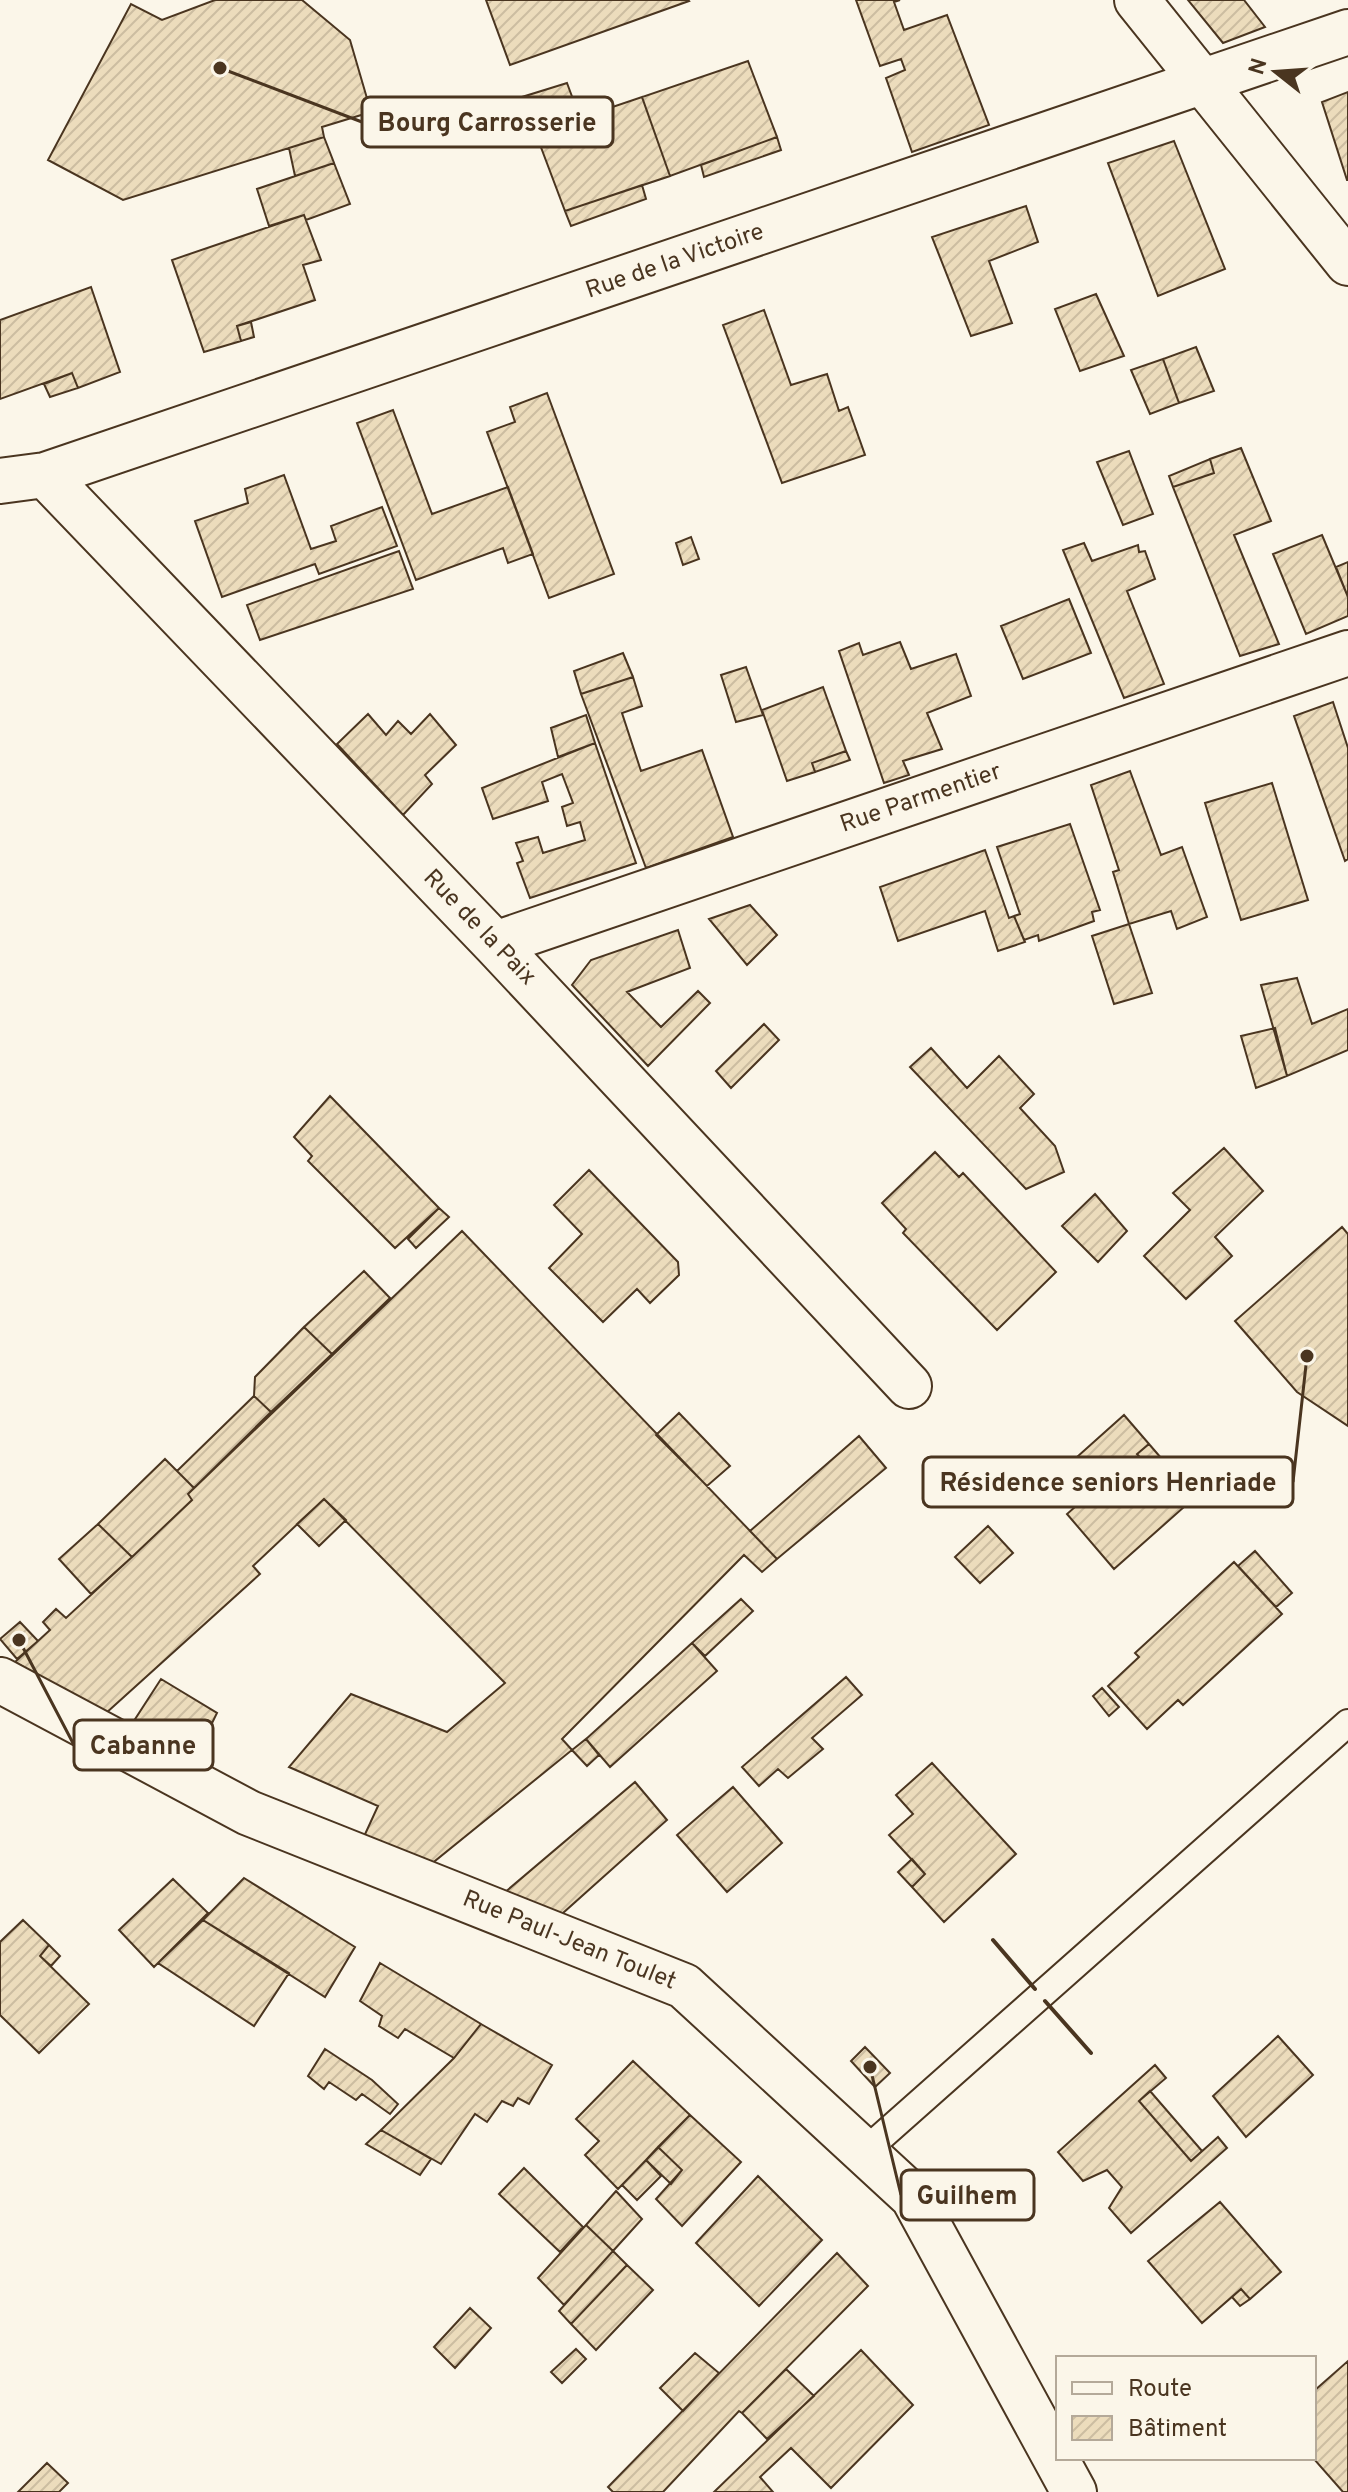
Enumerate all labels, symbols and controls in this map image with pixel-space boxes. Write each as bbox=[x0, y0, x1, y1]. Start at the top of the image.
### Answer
north arrow bbox=[1236, 32, 1316, 112]
text: N bbox=[1244, 55, 1274, 78]
callout: Bourg Carrosserie bbox=[362, 97, 613, 147]
text: Bourg Carrosserie bbox=[378, 108, 596, 141]
street label: Rue de la Victoire bbox=[582, 217, 768, 307]
street label: Rue Parmentier bbox=[836, 757, 1006, 841]
street label: Rue de la Paix bbox=[416, 864, 542, 992]
callout: Résidence seniors Henriade bbox=[923, 1457, 1293, 1507]
text: Résidence seniors Henriade bbox=[939, 1468, 1277, 1501]
callout: Cabanne bbox=[74, 1720, 213, 1770]
text: Cabanne bbox=[90, 1731, 196, 1764]
street label: Rue Paul-Jean Toulet bbox=[458, 1884, 680, 1998]
callout: Guilhem bbox=[901, 2170, 1034, 2220]
text: Guilhem bbox=[917, 2181, 1017, 2214]
legend bbox=[1056, 2356, 1316, 2460]
text: Route bbox=[1128, 2375, 1192, 2405]
text: Bâtiment bbox=[1128, 2415, 1227, 2445]

